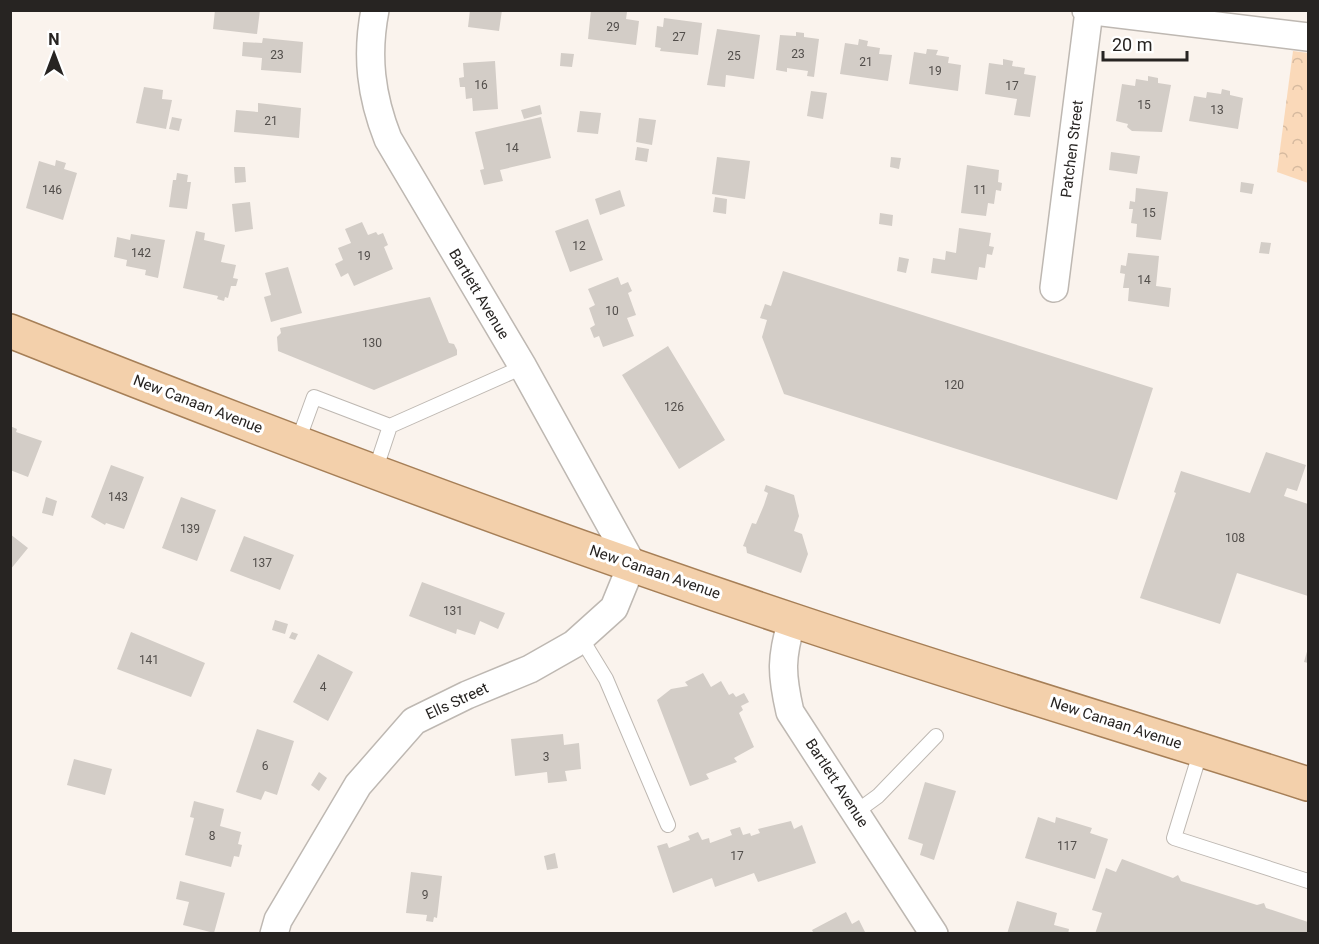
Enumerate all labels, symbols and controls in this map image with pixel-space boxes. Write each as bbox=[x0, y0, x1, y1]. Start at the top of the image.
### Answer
house number: 29 bbox=[606, 20, 620, 34]
north arrow bbox=[24, 24, 84, 84]
scale bar bbox=[1103, 24, 1187, 62]
text: N bbox=[48, 30, 60, 49]
house number: 27 bbox=[672, 30, 686, 44]
text: 20 m bbox=[1112, 34, 1152, 55]
house number: 23 bbox=[791, 47, 805, 61]
house number: 23 bbox=[270, 48, 284, 62]
house number: 25 bbox=[727, 49, 741, 63]
house number: 21 bbox=[859, 55, 873, 69]
house number: 19 bbox=[928, 64, 942, 78]
house number: 16 bbox=[474, 78, 488, 92]
house number: 17 bbox=[1005, 79, 1019, 93]
house number: 15 bbox=[1137, 98, 1151, 112]
street label: Patchen Street bbox=[1057, 99, 1087, 199]
house number: 13 bbox=[1210, 103, 1224, 117]
house number: 21 bbox=[264, 114, 278, 128]
house number: 14 bbox=[505, 141, 519, 155]
house number: 146 bbox=[42, 183, 62, 197]
house number: 11 bbox=[973, 183, 987, 197]
house number: 15 bbox=[1142, 206, 1156, 220]
house number: 12 bbox=[572, 239, 586, 253]
house number: 142 bbox=[131, 246, 151, 260]
street label: Bartlett Avenue bbox=[445, 246, 513, 342]
house number: 19 bbox=[357, 249, 371, 263]
house number: 14 bbox=[1137, 273, 1151, 287]
house number: 10 bbox=[605, 304, 619, 318]
house number: 130 bbox=[362, 336, 382, 350]
street label: New Canaan Avenue bbox=[131, 371, 265, 437]
house number: 120 bbox=[944, 378, 964, 392]
house number: 126 bbox=[664, 400, 684, 414]
house number: 143 bbox=[108, 490, 128, 504]
house number: 139 bbox=[180, 522, 200, 536]
house number: 108 bbox=[1225, 531, 1245, 545]
street label: New Canaan Avenue bbox=[587, 541, 723, 603]
house number: 137 bbox=[252, 556, 272, 570]
house number: 131 bbox=[443, 604, 463, 618]
house number: 141 bbox=[139, 653, 159, 667]
street label: Ells Street bbox=[423, 679, 491, 723]
house number: 4 bbox=[320, 680, 327, 694]
street label: New Canaan Avenue bbox=[1048, 693, 1184, 753]
street label: Bartlett Avenue bbox=[802, 735, 872, 831]
house number: 3 bbox=[543, 750, 549, 764]
house number: 6 bbox=[262, 759, 269, 773]
house number: 8 bbox=[209, 829, 216, 843]
house number: 117 bbox=[1057, 839, 1077, 853]
house number: 17 bbox=[730, 849, 744, 863]
house number: 9 bbox=[422, 888, 428, 902]

